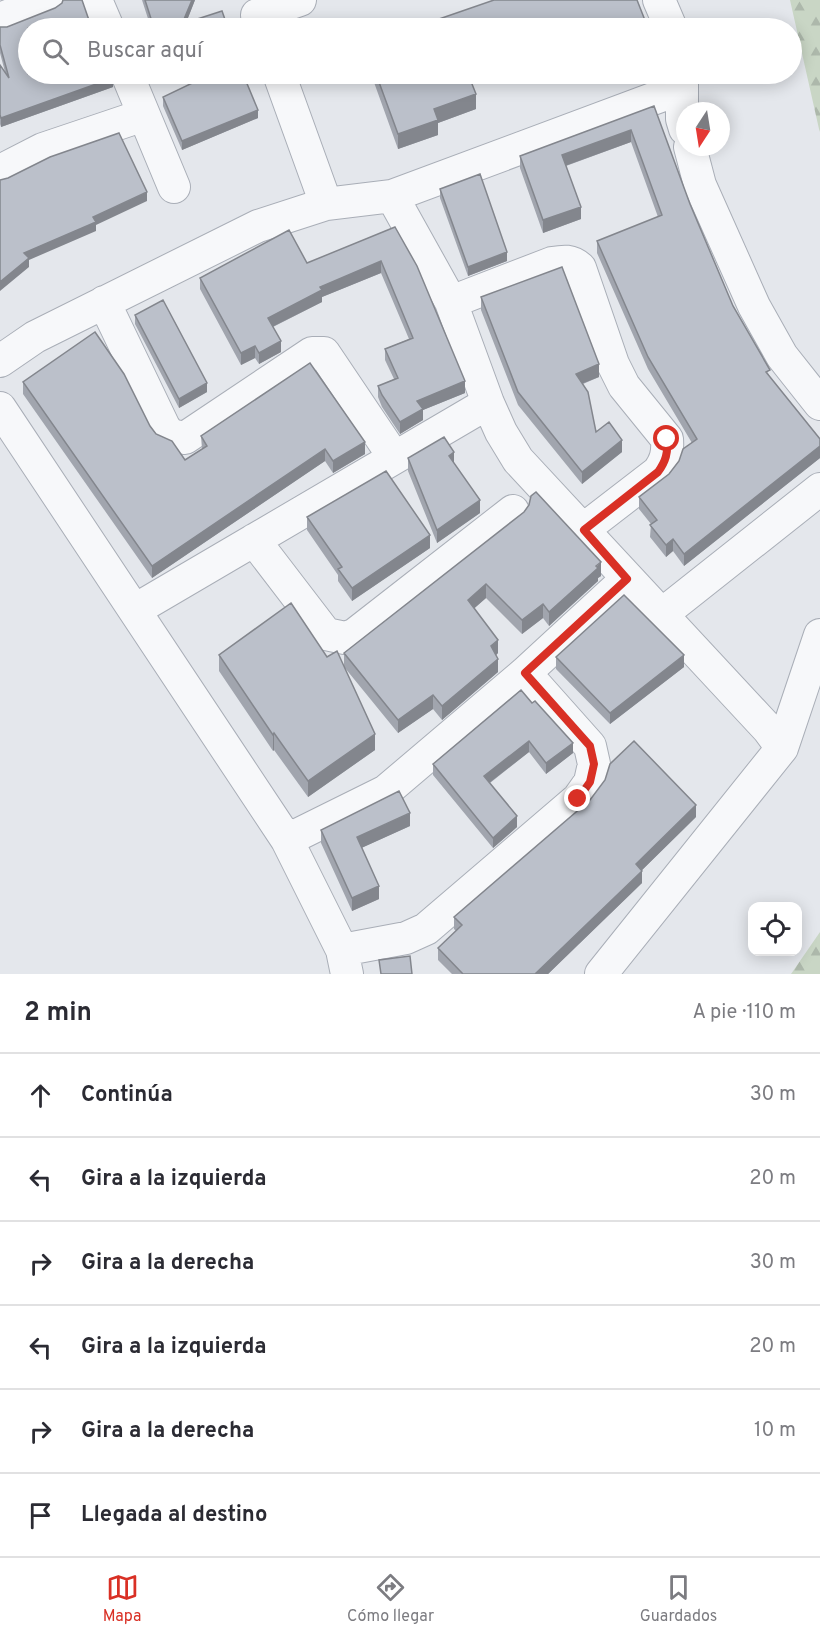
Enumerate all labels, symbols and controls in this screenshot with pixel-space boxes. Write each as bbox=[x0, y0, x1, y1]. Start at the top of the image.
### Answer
search box bbox=[18, 18, 802, 84]
icon: search bbox=[39, 35, 72, 68]
text: Buscar aquí bbox=[87, 38, 203, 65]
north arrow bbox=[676, 102, 730, 156]
route start bbox=[653, 425, 679, 451]
route end bbox=[564, 785, 590, 811]
map controls bbox=[748, 902, 802, 956]
button: locate bbox=[748, 902, 802, 956]
text: 2 min bbox=[24, 997, 92, 1030]
text: A pie · 110 m bbox=[693, 1000, 796, 1026]
icon: ahead bbox=[24, 1079, 57, 1112]
text: Continúa bbox=[81, 1082, 173, 1109]
text: 30 m bbox=[750, 1082, 796, 1108]
icon: left bbox=[24, 1163, 57, 1196]
text: Gira a la izquierda bbox=[81, 1166, 267, 1193]
text: 20 m bbox=[749, 1166, 796, 1192]
icon: right bbox=[24, 1247, 57, 1280]
text: Gira a la derecha bbox=[81, 1250, 254, 1277]
text: 30 m bbox=[750, 1250, 796, 1276]
icon: left bbox=[24, 1331, 57, 1364]
text: Gira a la izquierda bbox=[81, 1334, 267, 1361]
text: 20 m bbox=[749, 1334, 796, 1360]
icon: right bbox=[24, 1415, 57, 1448]
text: Gira a la derecha bbox=[81, 1418, 254, 1445]
text: 10 m bbox=[754, 1418, 796, 1444]
icon: arrive bbox=[24, 1499, 57, 1532]
text: Llegada al destino bbox=[81, 1502, 267, 1529]
tab: Mapa bbox=[103, 1571, 141, 1627]
tab: Cómo llegar bbox=[347, 1571, 434, 1627]
tab: Guardados bbox=[640, 1571, 717, 1627]

